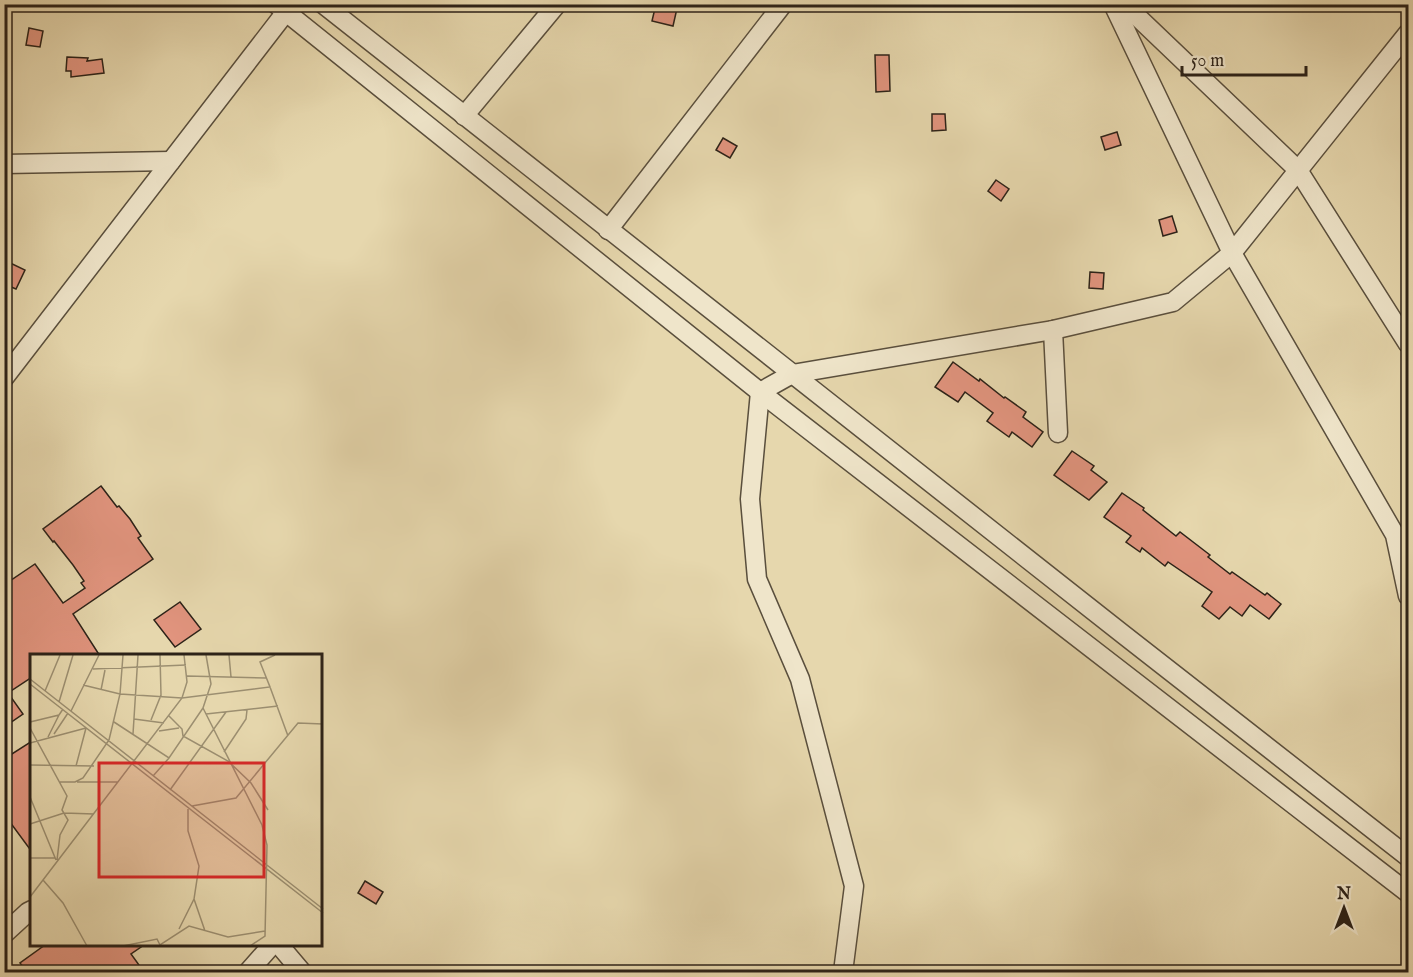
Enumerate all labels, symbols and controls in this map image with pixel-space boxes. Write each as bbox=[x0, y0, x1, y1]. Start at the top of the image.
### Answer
scale bar bbox=[1182, 39, 1306, 77]
text: 50 m bbox=[1191, 50, 1224, 73]
inset map bbox=[30, 654, 322, 947]
north arrow bbox=[1314, 878, 1374, 938]
text: N bbox=[1336, 885, 1351, 905]

